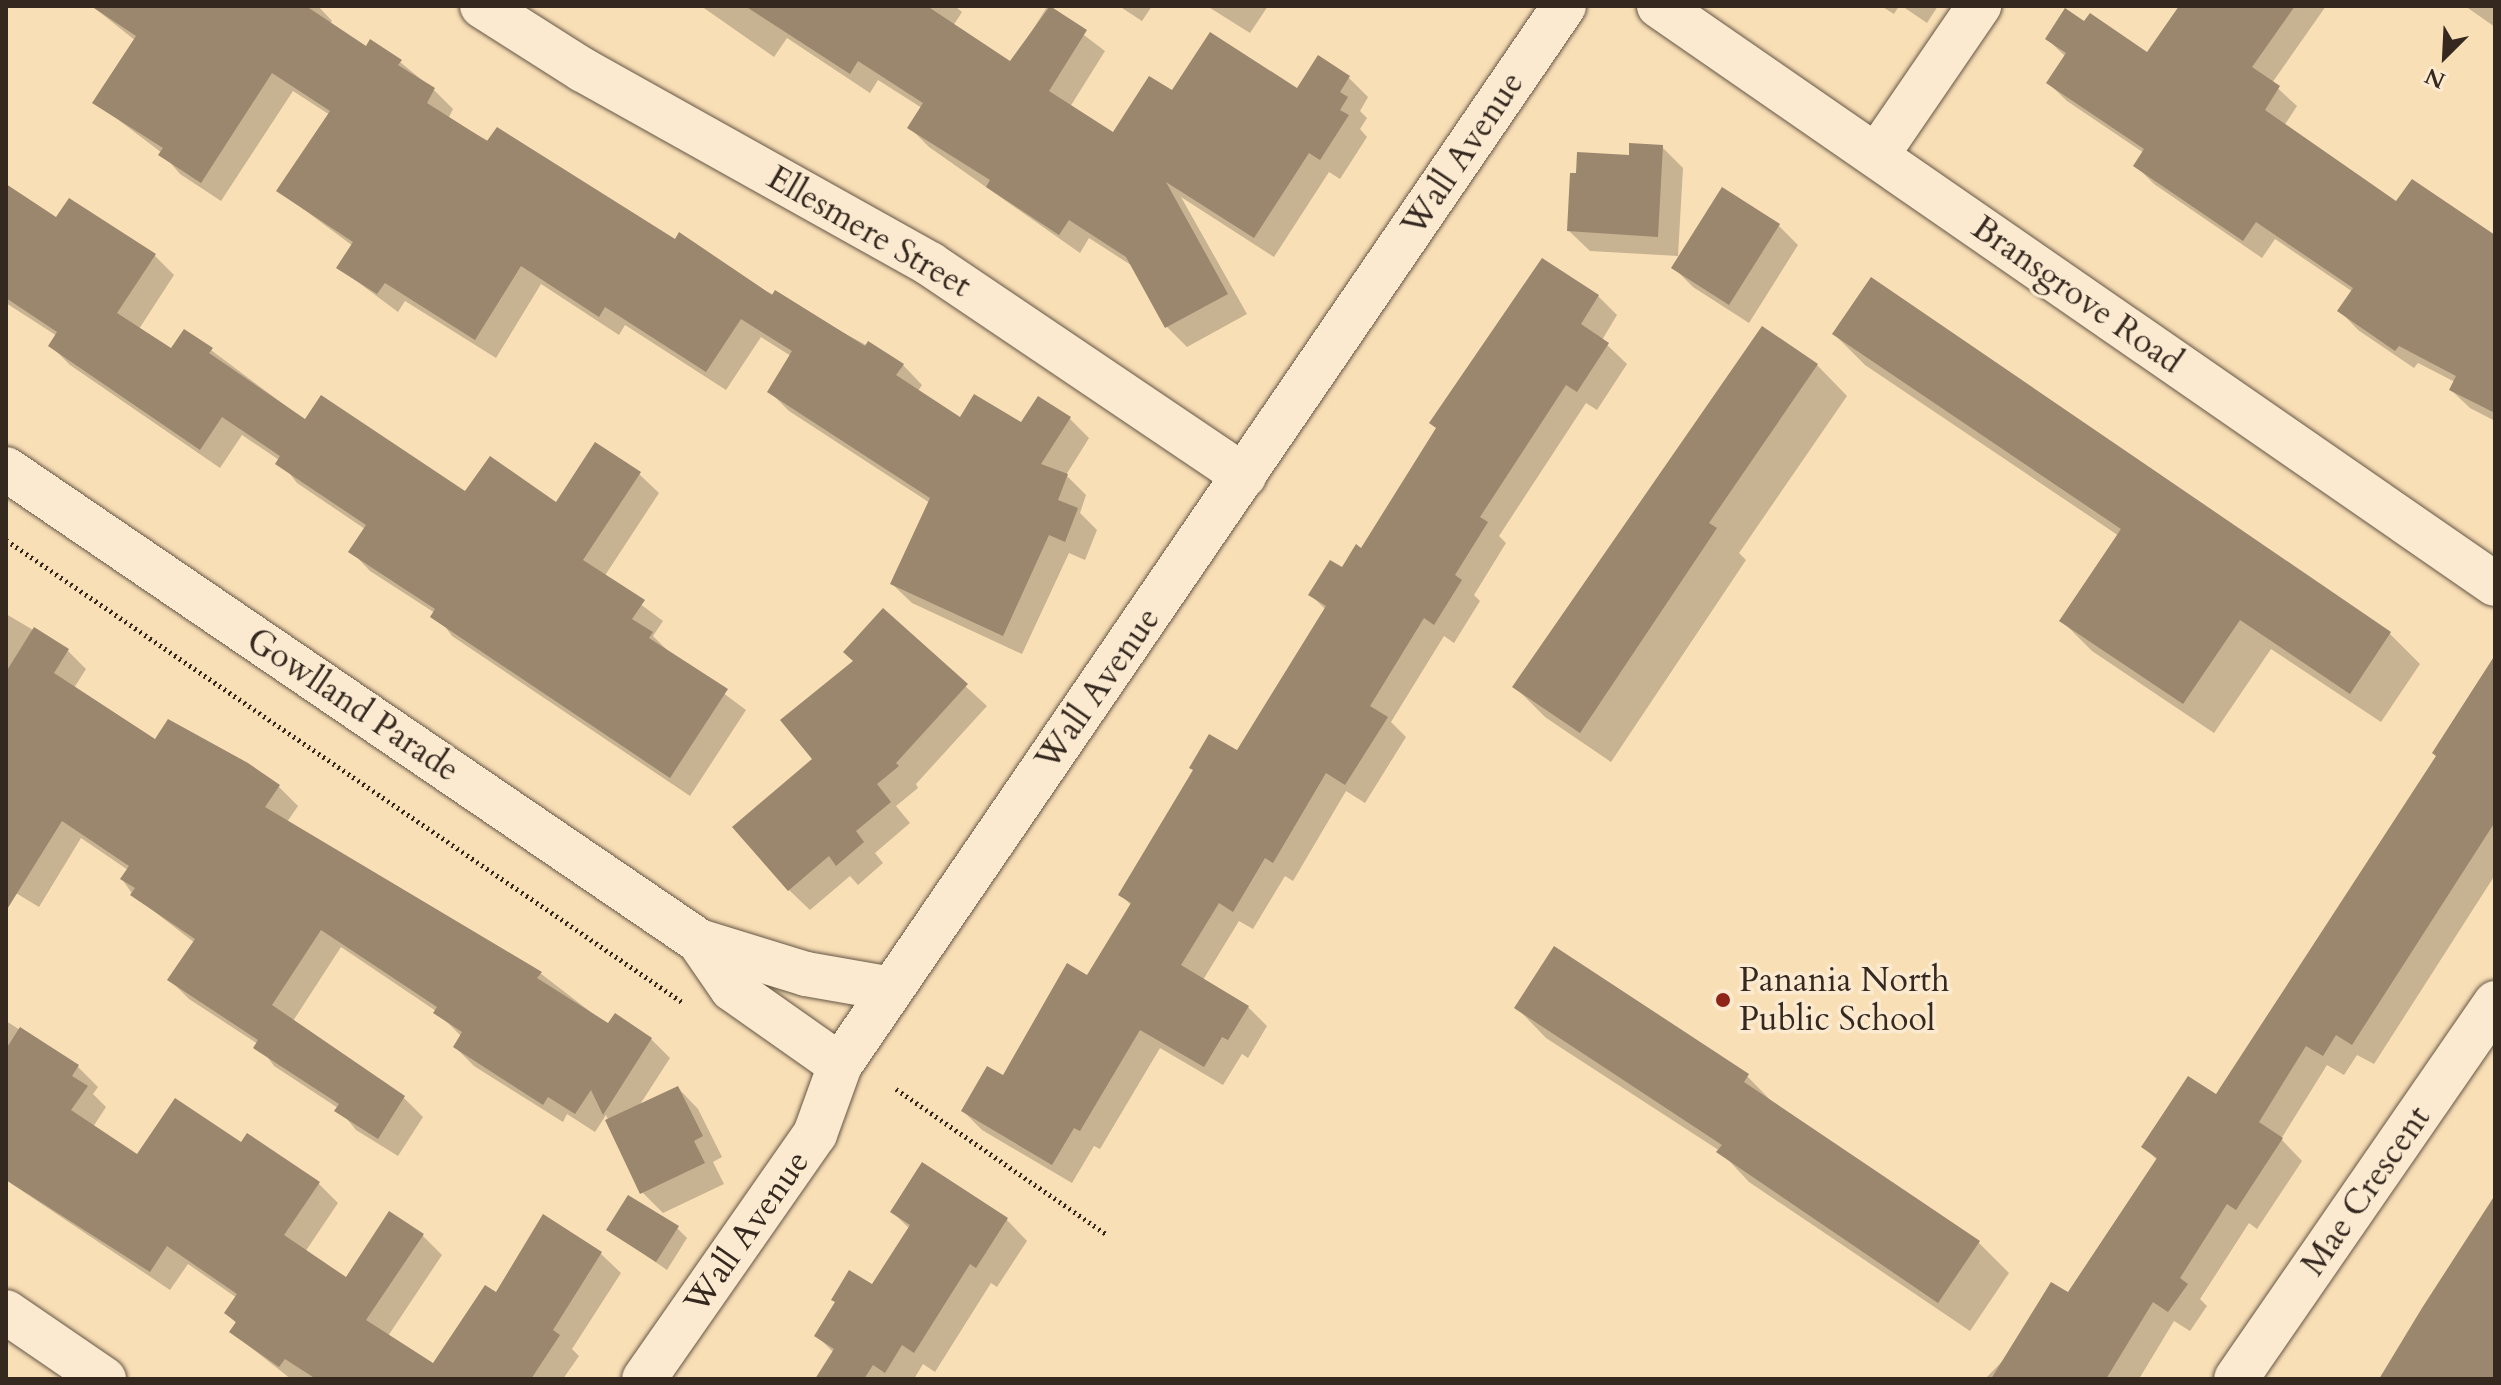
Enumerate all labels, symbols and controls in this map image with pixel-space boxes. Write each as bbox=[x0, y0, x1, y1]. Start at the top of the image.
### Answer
north arrow bbox=[2405, 16, 2485, 96]
text: N bbox=[2420, 60, 2450, 96]
street label: Wall Avenue bbox=[1393, 64, 1533, 244]
street label: Ellesmere Street bbox=[760, 157, 978, 307]
street label: Bransgrove Road bbox=[1964, 207, 2190, 383]
street label: Wall Avenue bbox=[1027, 600, 1169, 778]
street label: Gowlland Parade bbox=[239, 619, 467, 791]
place label: Panania North Public School bbox=[1739, 960, 1950, 1040]
marker: Panania North Public School bbox=[1714, 991, 1732, 1009]
street label: Mae Crescent bbox=[2293, 1098, 2439, 1284]
street label: Wall Avenue bbox=[676, 1143, 818, 1321]

